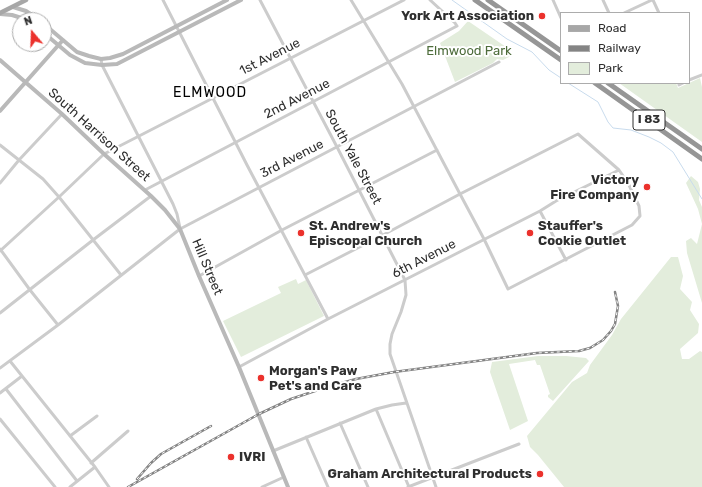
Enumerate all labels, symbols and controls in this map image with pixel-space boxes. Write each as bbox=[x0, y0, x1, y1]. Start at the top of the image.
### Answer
place label: York Art Association bbox=[401, 8, 534, 24]
marker: York Art Association bbox=[537, 11, 547, 21]
north arrow bbox=[12, 12, 52, 52]
legend bbox=[560, 12, 690, 84]
text: N bbox=[22, 14, 34, 29]
text: Road bbox=[598, 21, 626, 35]
street label: 1st Avenue bbox=[237, 35, 303, 79]
text: Railway bbox=[598, 41, 641, 55]
park label: Elmwood Park bbox=[426, 43, 512, 59]
text: Park bbox=[598, 61, 623, 75]
street label: 2nd Avenue bbox=[261, 76, 333, 122]
street label: South Harrison Street bbox=[45, 85, 153, 185]
district label: ELMWOOD bbox=[173, 85, 247, 101]
street label: South Yale Street bbox=[321, 107, 385, 207]
road number: I 83 bbox=[633, 110, 665, 130]
street label: 3rd Avenue bbox=[258, 136, 326, 182]
place label: Victory Fire Company bbox=[550, 172, 639, 203]
marker: Victory Fire Company bbox=[642, 182, 652, 192]
place label: St. Andrew's Episcopal Church bbox=[309, 218, 422, 249]
place label: Stauffer's Cookie Outlet bbox=[538, 218, 626, 249]
marker: St. Andrew's Episcopal Church bbox=[296, 228, 306, 238]
marker: Stauffer's Cookie Outlet bbox=[525, 228, 535, 238]
street label: 6th Avenue bbox=[389, 236, 459, 282]
street label: Hill Street bbox=[188, 237, 226, 297]
place label: Morgan's Paw Pet's and Care bbox=[269, 363, 362, 394]
marker: Morgan's Paw Pet's and Care bbox=[256, 373, 266, 383]
place label: IVRI bbox=[239, 449, 265, 465]
marker: IVRI bbox=[226, 452, 236, 462]
place label: Graham Architectural Products bbox=[328, 466, 532, 482]
marker: Graham Architectural Products bbox=[535, 469, 545, 479]

